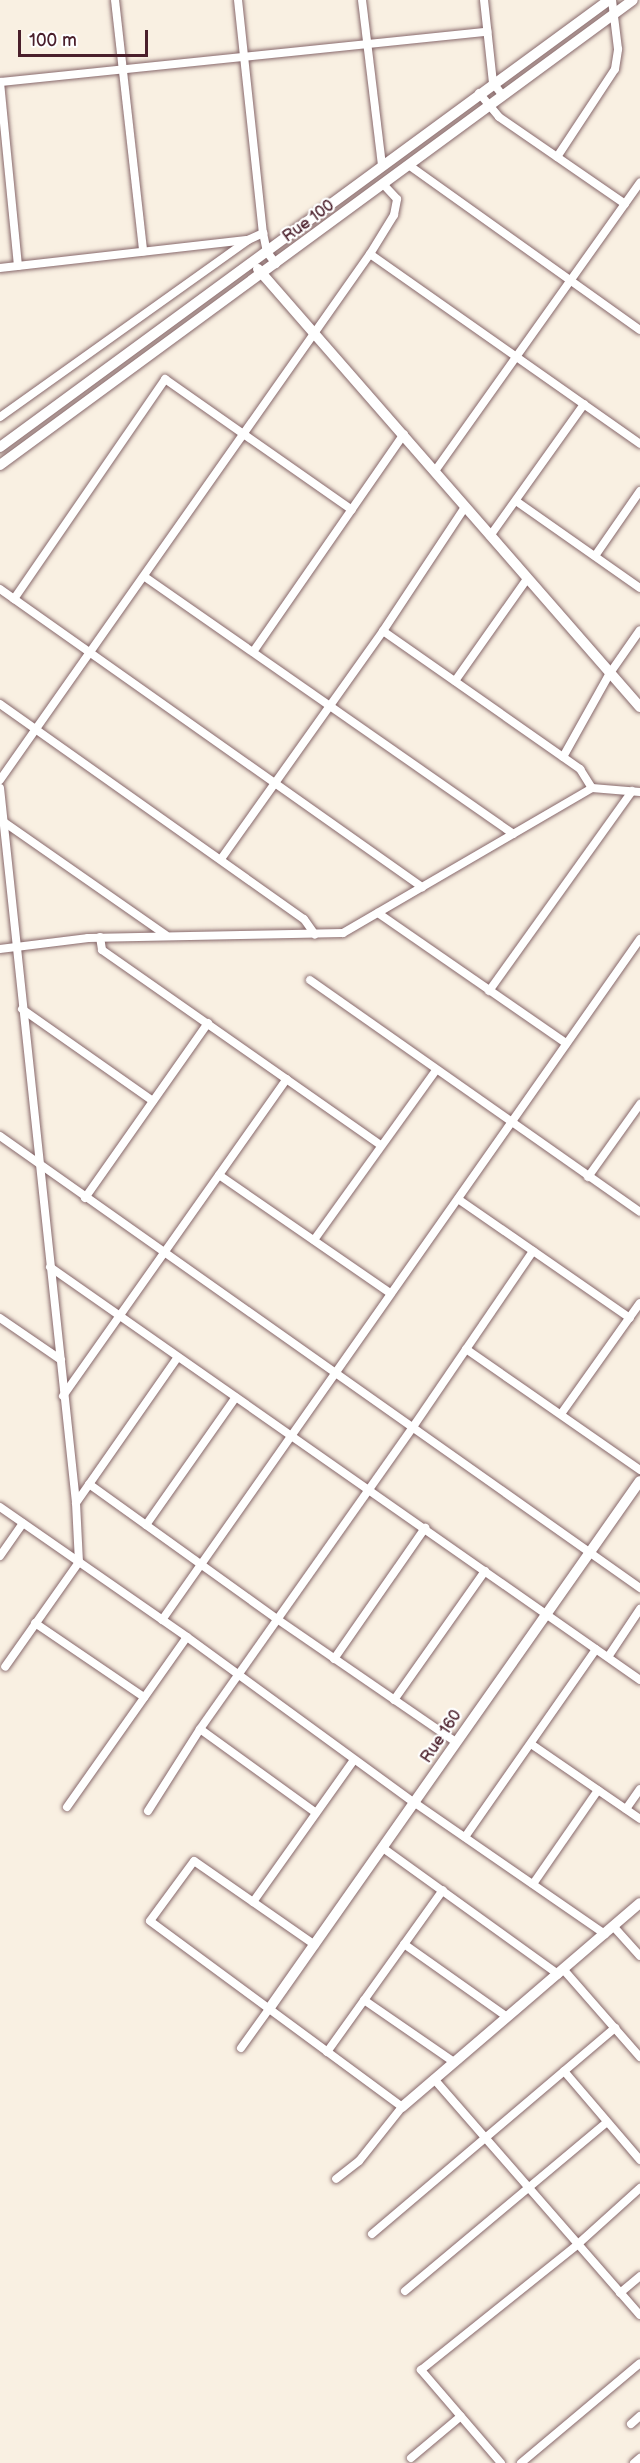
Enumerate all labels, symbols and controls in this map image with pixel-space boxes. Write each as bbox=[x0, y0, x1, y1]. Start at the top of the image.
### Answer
scale bar bbox=[21, 18, 152, 56]
text: 100 m bbox=[29, 30, 77, 51]
street label: Rue 100 bbox=[279, 197, 339, 247]
street label: Rue 160 bbox=[417, 1707, 467, 1767]

